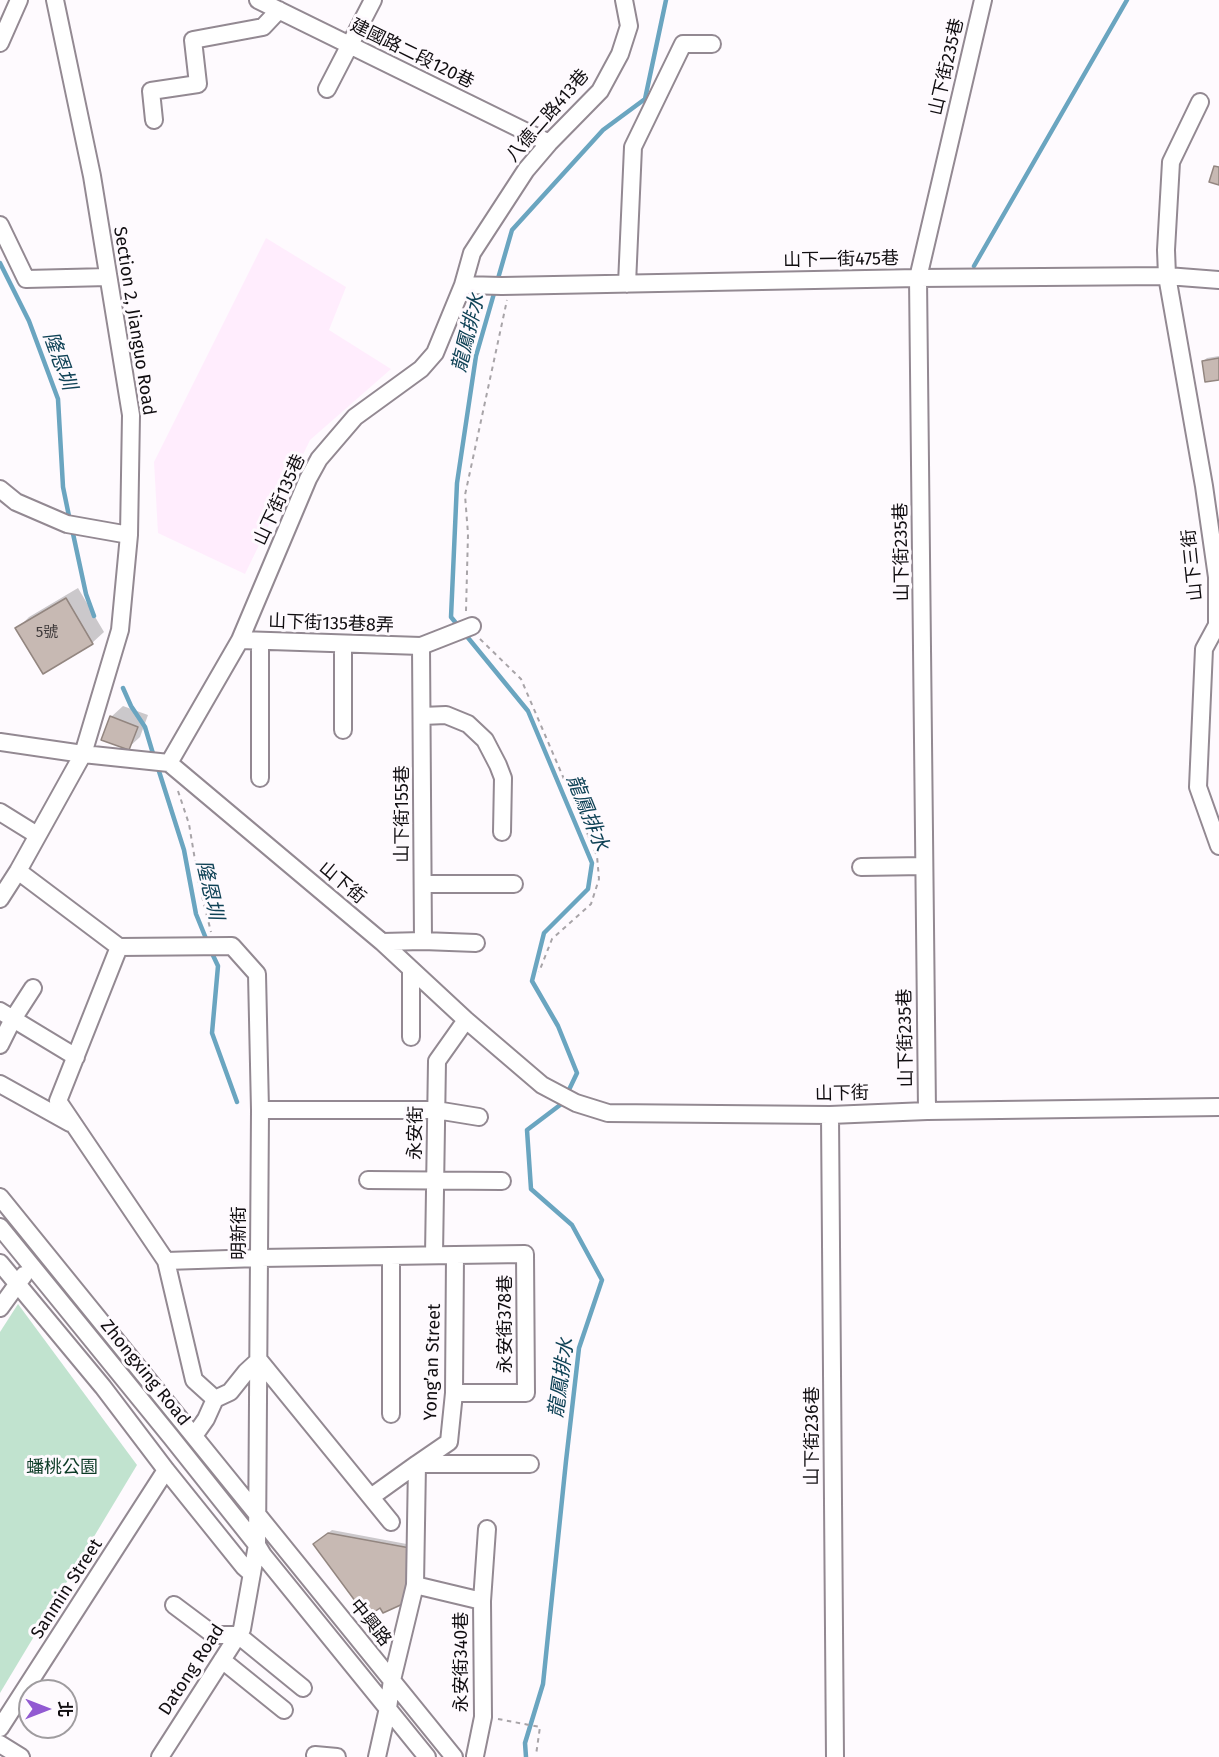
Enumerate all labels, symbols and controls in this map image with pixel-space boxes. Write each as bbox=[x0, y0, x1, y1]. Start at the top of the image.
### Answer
street label: 建國路二段120巷 bbox=[347, 15, 477, 93]
street label: 山下街235巷 bbox=[925, 16, 969, 118]
street label: 八德二路413巷 bbox=[502, 65, 594, 167]
street label: Section 2, Jianguo Road bbox=[108, 225, 160, 417]
street label: 山下一街475巷 bbox=[783, 248, 899, 272]
water label: 龍鳳排水 bbox=[448, 291, 490, 375]
water label: 隆恩圳 bbox=[37, 329, 81, 393]
street label: 山下街135巷 bbox=[250, 451, 310, 549]
street label: 山下街235巷 bbox=[890, 502, 914, 602]
street label: 山下三街 bbox=[1178, 528, 1208, 602]
street label: 山下街135巷8弄 bbox=[268, 611, 394, 637]
house number: 5號 bbox=[36, 624, 58, 642]
street label: 山下街155巷 bbox=[392, 765, 414, 863]
water label: 龍鳳排水 bbox=[561, 771, 613, 855]
street label: 山下街 bbox=[314, 857, 370, 909]
water label: 隆恩圳 bbox=[191, 858, 227, 922]
street label: 山下街235巷 bbox=[894, 988, 918, 1088]
street label: 山下街 bbox=[815, 1083, 869, 1105]
street label: 永安街 bbox=[405, 1106, 427, 1160]
street label: 明新街 bbox=[229, 1206, 251, 1260]
street label: 永安街378巷 bbox=[495, 1275, 517, 1373]
street label: Yong’an Street bbox=[420, 1303, 446, 1421]
street label: Zhongxing Road bbox=[96, 1316, 194, 1430]
water label: 龍鳳排水 bbox=[545, 1337, 579, 1419]
street label: 山下街236巷 bbox=[802, 1386, 824, 1486]
park label: 蟠桃公園 bbox=[26, 1457, 98, 1479]
street label: Sanmin Street bbox=[27, 1535, 107, 1643]
street label: 中興路 bbox=[345, 1595, 395, 1651]
street label: 永安街340巷 bbox=[451, 1612, 473, 1712]
street label: Datong Road bbox=[155, 1620, 229, 1720]
north arrow bbox=[18, 1679, 78, 1739]
text: 北 bbox=[55, 1701, 74, 1717]

